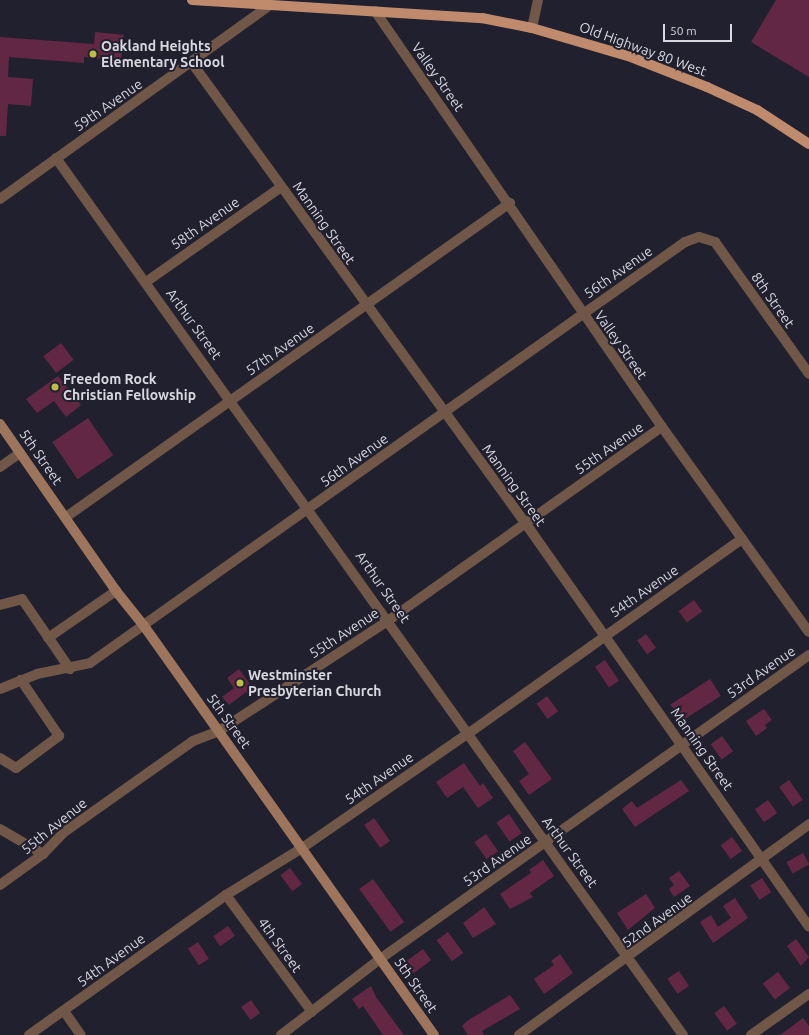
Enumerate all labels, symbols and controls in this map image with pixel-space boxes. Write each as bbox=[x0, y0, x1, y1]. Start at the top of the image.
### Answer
scale bar bbox=[665, 16, 734, 42]
street label: Old Highway 80 West bbox=[577, 18, 709, 80]
text: 50 m bbox=[670, 24, 697, 37]
place label: Oakland Heights Elementary School bbox=[101, 38, 224, 70]
street label: Valley Street bbox=[408, 39, 468, 115]
marker: Oakland Heights Elementary School bbox=[88, 49, 98, 59]
street label: 59th Avenue bbox=[71, 75, 145, 135]
street label: Manning Street bbox=[289, 178, 359, 268]
street label: 58th Avenue bbox=[168, 193, 242, 253]
street label: 56th Avenue bbox=[581, 242, 655, 302]
street label: 8th Street bbox=[748, 269, 798, 331]
street label: Arthur Street bbox=[163, 285, 225, 363]
street label: Valley Street bbox=[591, 307, 651, 383]
street label: 57th Avenue bbox=[243, 319, 317, 379]
place label: Freedom Rock Christian Fellowship bbox=[63, 371, 196, 404]
marker: Freedom Rock Christian Fellowship bbox=[50, 382, 60, 392]
street label: 55th Avenue bbox=[572, 418, 646, 478]
street label: 5th Street bbox=[16, 426, 66, 488]
street label: 56th Avenue bbox=[317, 430, 391, 490]
street label: Manning Street bbox=[479, 441, 549, 529]
street label: Arthur Street bbox=[352, 548, 414, 626]
street label: 54th Avenue bbox=[607, 561, 681, 621]
street label: 55th Avenue bbox=[306, 604, 382, 662]
street label: 53rd Avenue bbox=[724, 642, 798, 702]
place label: Westminster Presbyterian Church bbox=[248, 667, 382, 700]
marker: Westminster Presbyterian Church bbox=[235, 678, 245, 688]
street label: 5th Street bbox=[203, 690, 255, 752]
street label: Manning Street bbox=[667, 704, 737, 794]
street label: 54th Avenue bbox=[342, 748, 416, 808]
street label: 55th Avenue bbox=[18, 794, 90, 858]
street label: Arthur Street bbox=[539, 813, 601, 891]
street label: 53rd Avenue bbox=[460, 830, 534, 890]
street label: 52nd Avenue bbox=[619, 889, 695, 951]
street label: 4th Street bbox=[254, 914, 306, 976]
street label: 54th Avenue bbox=[74, 930, 148, 990]
street label: 5th Street bbox=[391, 954, 441, 1016]

